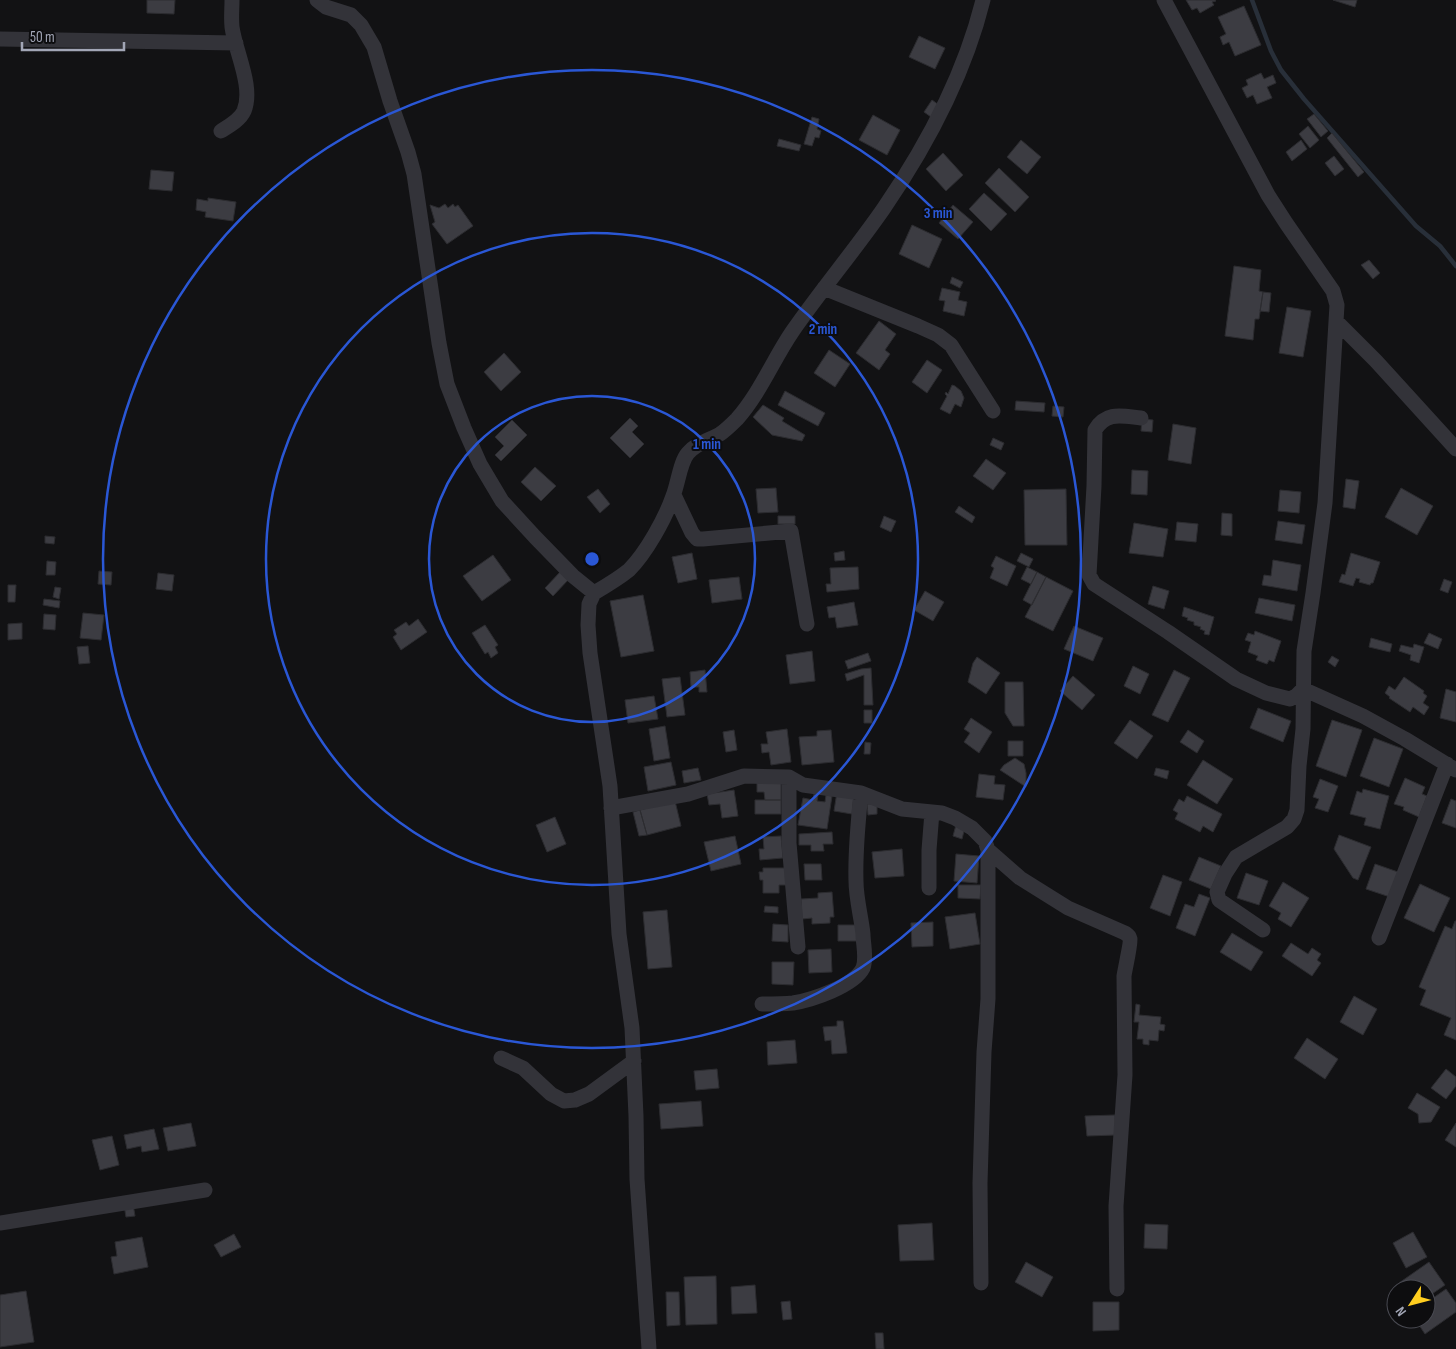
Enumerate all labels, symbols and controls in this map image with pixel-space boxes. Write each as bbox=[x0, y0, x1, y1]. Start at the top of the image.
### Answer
scale bar bbox=[22, 20, 125, 52]
text: 50 m bbox=[30, 28, 55, 47]
text: 3 min bbox=[924, 204, 952, 223]
text: 2 min bbox=[809, 320, 837, 339]
text: 1 min bbox=[693, 435, 721, 454]
centre of rings bbox=[583, 550, 601, 568]
north arrow bbox=[1386, 1279, 1436, 1329]
text: N bbox=[1392, 1303, 1410, 1319]

